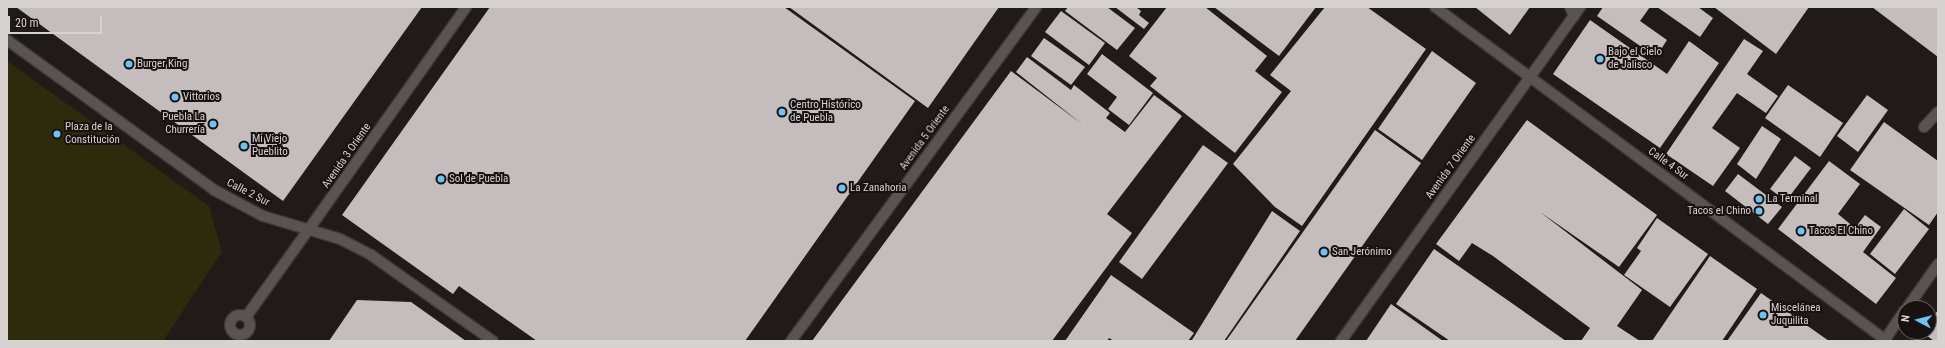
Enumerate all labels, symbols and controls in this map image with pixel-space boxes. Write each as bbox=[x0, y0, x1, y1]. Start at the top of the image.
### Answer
scale bar bbox=[10, 8, 104, 34]
text: 20 m bbox=[15, 16, 39, 30]
place label: Bajo el Cielo de Jalisco bbox=[1608, 46, 1662, 72]
marker: Bajo el Cielo de Jalisco bbox=[1595, 54, 1605, 64]
place label: Burger King bbox=[137, 57, 187, 71]
marker: Burger King bbox=[124, 59, 134, 69]
place label: Vittorios bbox=[183, 90, 220, 104]
marker: Vittorios bbox=[170, 92, 180, 102]
place label: Centro Histórico de Puebla bbox=[790, 99, 861, 125]
street label: Avenida 5 Oriente bbox=[897, 103, 953, 173]
marker: Centro Histórico de Puebla bbox=[777, 107, 787, 117]
place label: Puebla La Churrería bbox=[162, 111, 205, 137]
marker: Puebla La Churrería bbox=[208, 119, 218, 129]
place label: Plaza de la Constitución bbox=[65, 121, 120, 147]
street label: Avenida 3 Oriente bbox=[320, 121, 374, 191]
marker: Plaza de la Constitución bbox=[52, 129, 62, 139]
street label: Avenida 7 Oriente bbox=[1423, 132, 1479, 202]
place label: Mi Viejo Pueblito bbox=[252, 133, 288, 159]
marker: Mi Viejo Pueblito bbox=[239, 141, 249, 151]
street label: Calle 4 Sur bbox=[1645, 145, 1691, 183]
place label: Sol de Puebla bbox=[449, 172, 508, 186]
marker: Sol de Puebla bbox=[436, 174, 446, 184]
street label: Calle 2 Sur bbox=[224, 177, 272, 209]
place label: La Zanahoria bbox=[850, 181, 907, 195]
marker: La Zanahoria bbox=[837, 183, 847, 193]
place label: La Terminal bbox=[1767, 192, 1818, 206]
marker: La Terminal bbox=[1754, 194, 1764, 204]
place label: Tacos el Chino bbox=[1687, 204, 1751, 218]
marker: Tacos el Chino bbox=[1754, 206, 1764, 216]
place label: Tacos El Chino bbox=[1809, 224, 1873, 238]
marker: Tacos El Chino bbox=[1796, 226, 1806, 236]
place label: San Jerónimo bbox=[1332, 245, 1392, 259]
marker: San Jerónimo bbox=[1319, 247, 1329, 257]
north arrow bbox=[1897, 300, 1937, 340]
place label: Miscelánea Juquilita bbox=[1771, 302, 1821, 328]
marker: Miscelánea Juquilita bbox=[1758, 310, 1768, 320]
text: N bbox=[1899, 314, 1912, 323]

